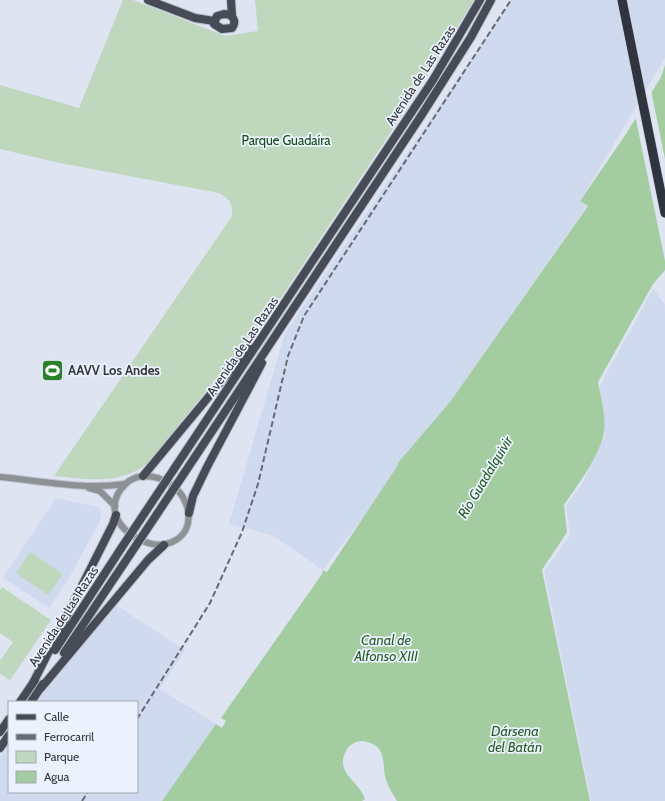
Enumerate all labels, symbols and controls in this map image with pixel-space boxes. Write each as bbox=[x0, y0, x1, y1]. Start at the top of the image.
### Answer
street label: Avenida de Las Razas bbox=[382, 21, 459, 128]
park label: Parque Guadaíra bbox=[241, 132, 331, 148]
street label: Avenida de Las Razas bbox=[203, 293, 282, 399]
sports icon: AAVV Los Andes bbox=[40, 357, 66, 383]
place label: AAVV Los Andes bbox=[68, 362, 160, 378]
water label: Río Guadalquivir bbox=[453, 432, 517, 521]
street label: Avenida de Las Razas bbox=[25, 562, 102, 669]
water label: Canal de Alfonso XIII bbox=[353, 631, 418, 665]
legend bbox=[8, 701, 138, 793]
text: Calle bbox=[44, 709, 69, 724]
water label: Dársena del Batán bbox=[488, 722, 542, 756]
text: Ferrocarril bbox=[44, 729, 94, 744]
text: Parque bbox=[44, 749, 79, 764]
text: Agua bbox=[44, 769, 70, 784]

